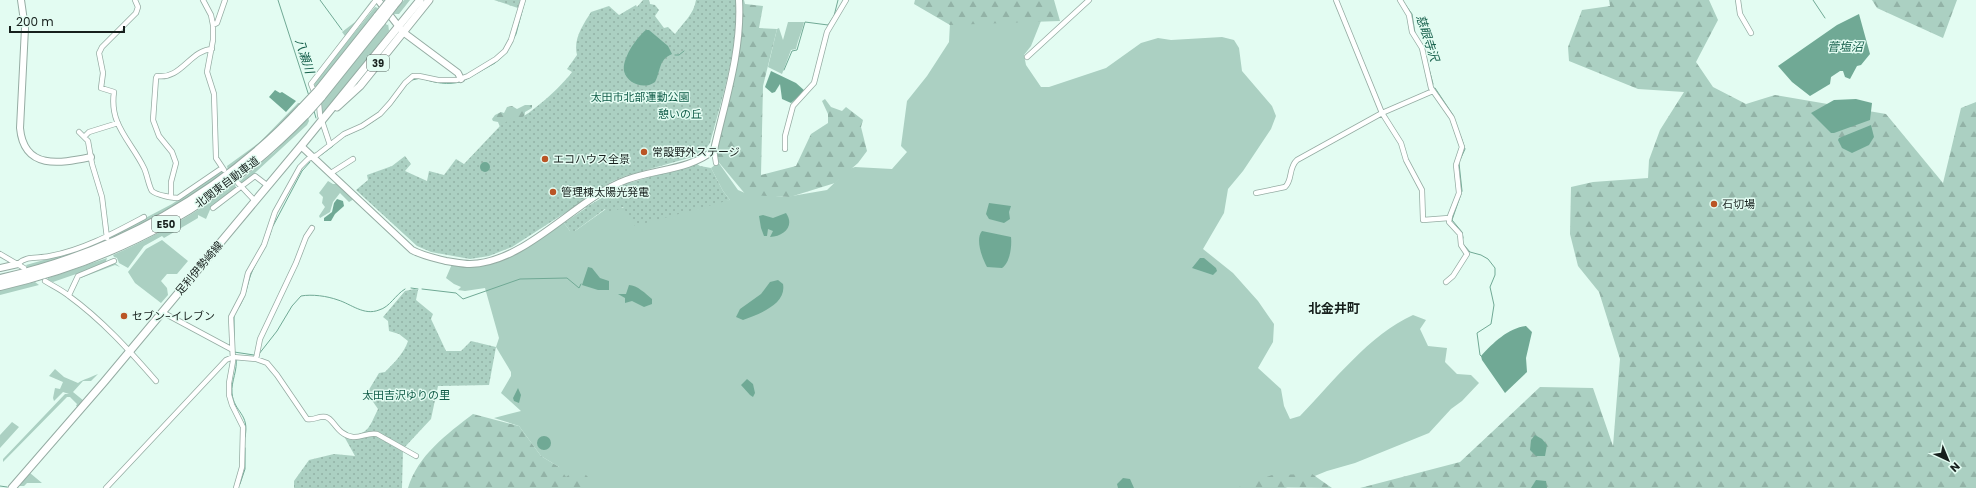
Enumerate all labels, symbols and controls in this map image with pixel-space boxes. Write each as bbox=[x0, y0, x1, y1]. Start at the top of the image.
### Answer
scale bar bbox=[10, 8, 124, 34]
text: 200 m bbox=[16, 13, 54, 30]
water label: 慈眼寺沢 bbox=[1412, 13, 1444, 65]
water label: 八瀬川 bbox=[291, 36, 319, 78]
water label: 菅塩沼 bbox=[1827, 38, 1865, 55]
road number: 39 bbox=[367, 55, 389, 71]
park label: 太田市北部運動公園 bbox=[591, 89, 690, 105]
park label: 憩いの丘 bbox=[658, 106, 702, 122]
place label: 常設野外ステージ bbox=[652, 144, 740, 160]
marker: 常設野外ステージ bbox=[639, 147, 649, 157]
place label: エコハウス全景 bbox=[553, 151, 630, 167]
street label: 北関東自動車道 bbox=[191, 152, 263, 212]
marker: エコハウス全景 bbox=[540, 154, 550, 164]
place label: 管理棟太陽光発電 bbox=[561, 184, 649, 200]
marker: 管理棟太陽光発電 bbox=[548, 187, 558, 197]
place label: 石切場 bbox=[1722, 196, 1755, 212]
marker: 石切場 bbox=[1709, 199, 1719, 209]
road number: E50 bbox=[152, 216, 180, 232]
street label: 足利伊勢崎線 bbox=[172, 238, 226, 298]
district label: 北金井町 bbox=[1308, 299, 1360, 318]
place label: セブン-イレブン bbox=[132, 308, 215, 324]
marker: セブン-イレブン bbox=[119, 311, 129, 321]
park label: 太田吉沢ゆりの里 bbox=[362, 387, 450, 403]
north arrow bbox=[1928, 440, 1968, 480]
text: N bbox=[1946, 459, 1963, 476]

